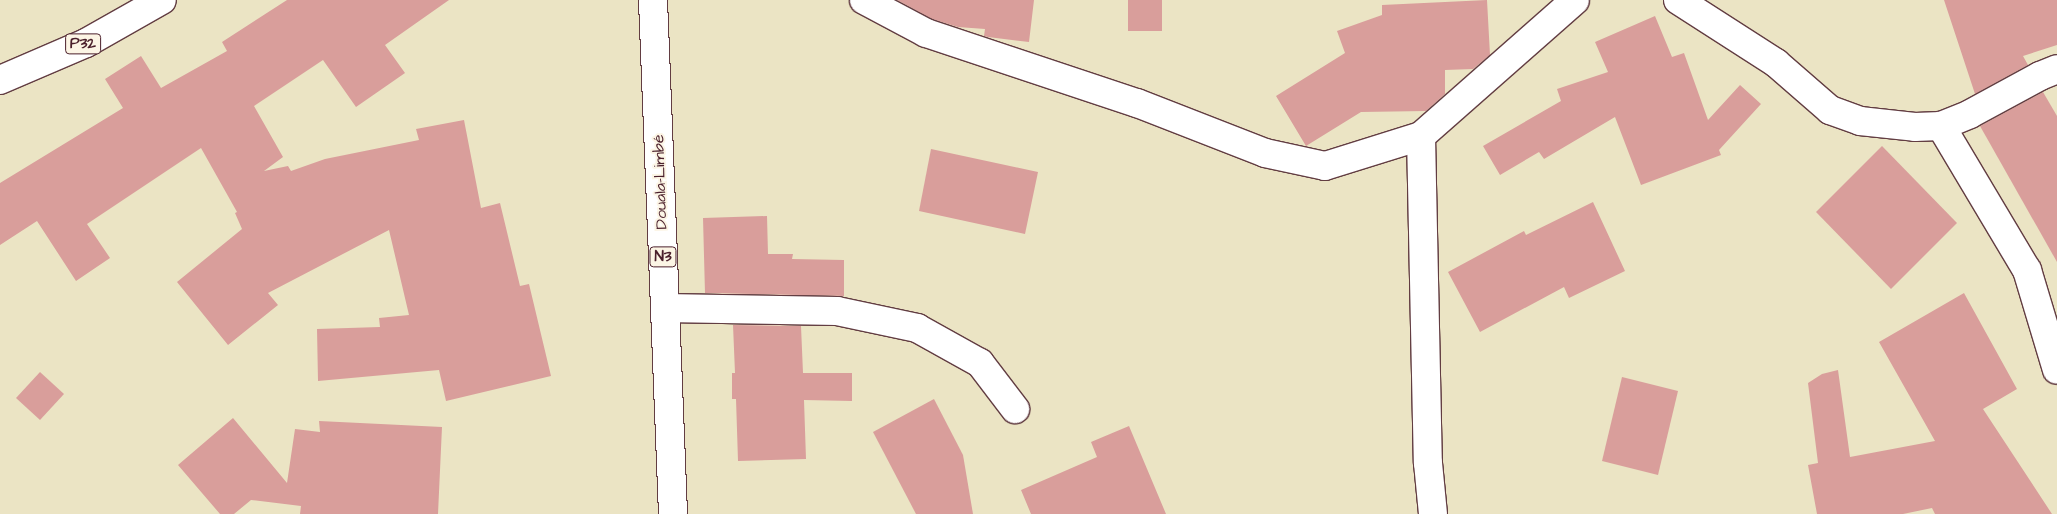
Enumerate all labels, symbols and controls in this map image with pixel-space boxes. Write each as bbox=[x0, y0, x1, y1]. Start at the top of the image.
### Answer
road number: P32 bbox=[64, 32, 102, 56]
street label: Douala-Limbé bbox=[649, 134, 671, 230]
road number: N3 bbox=[649, 244, 677, 270]

